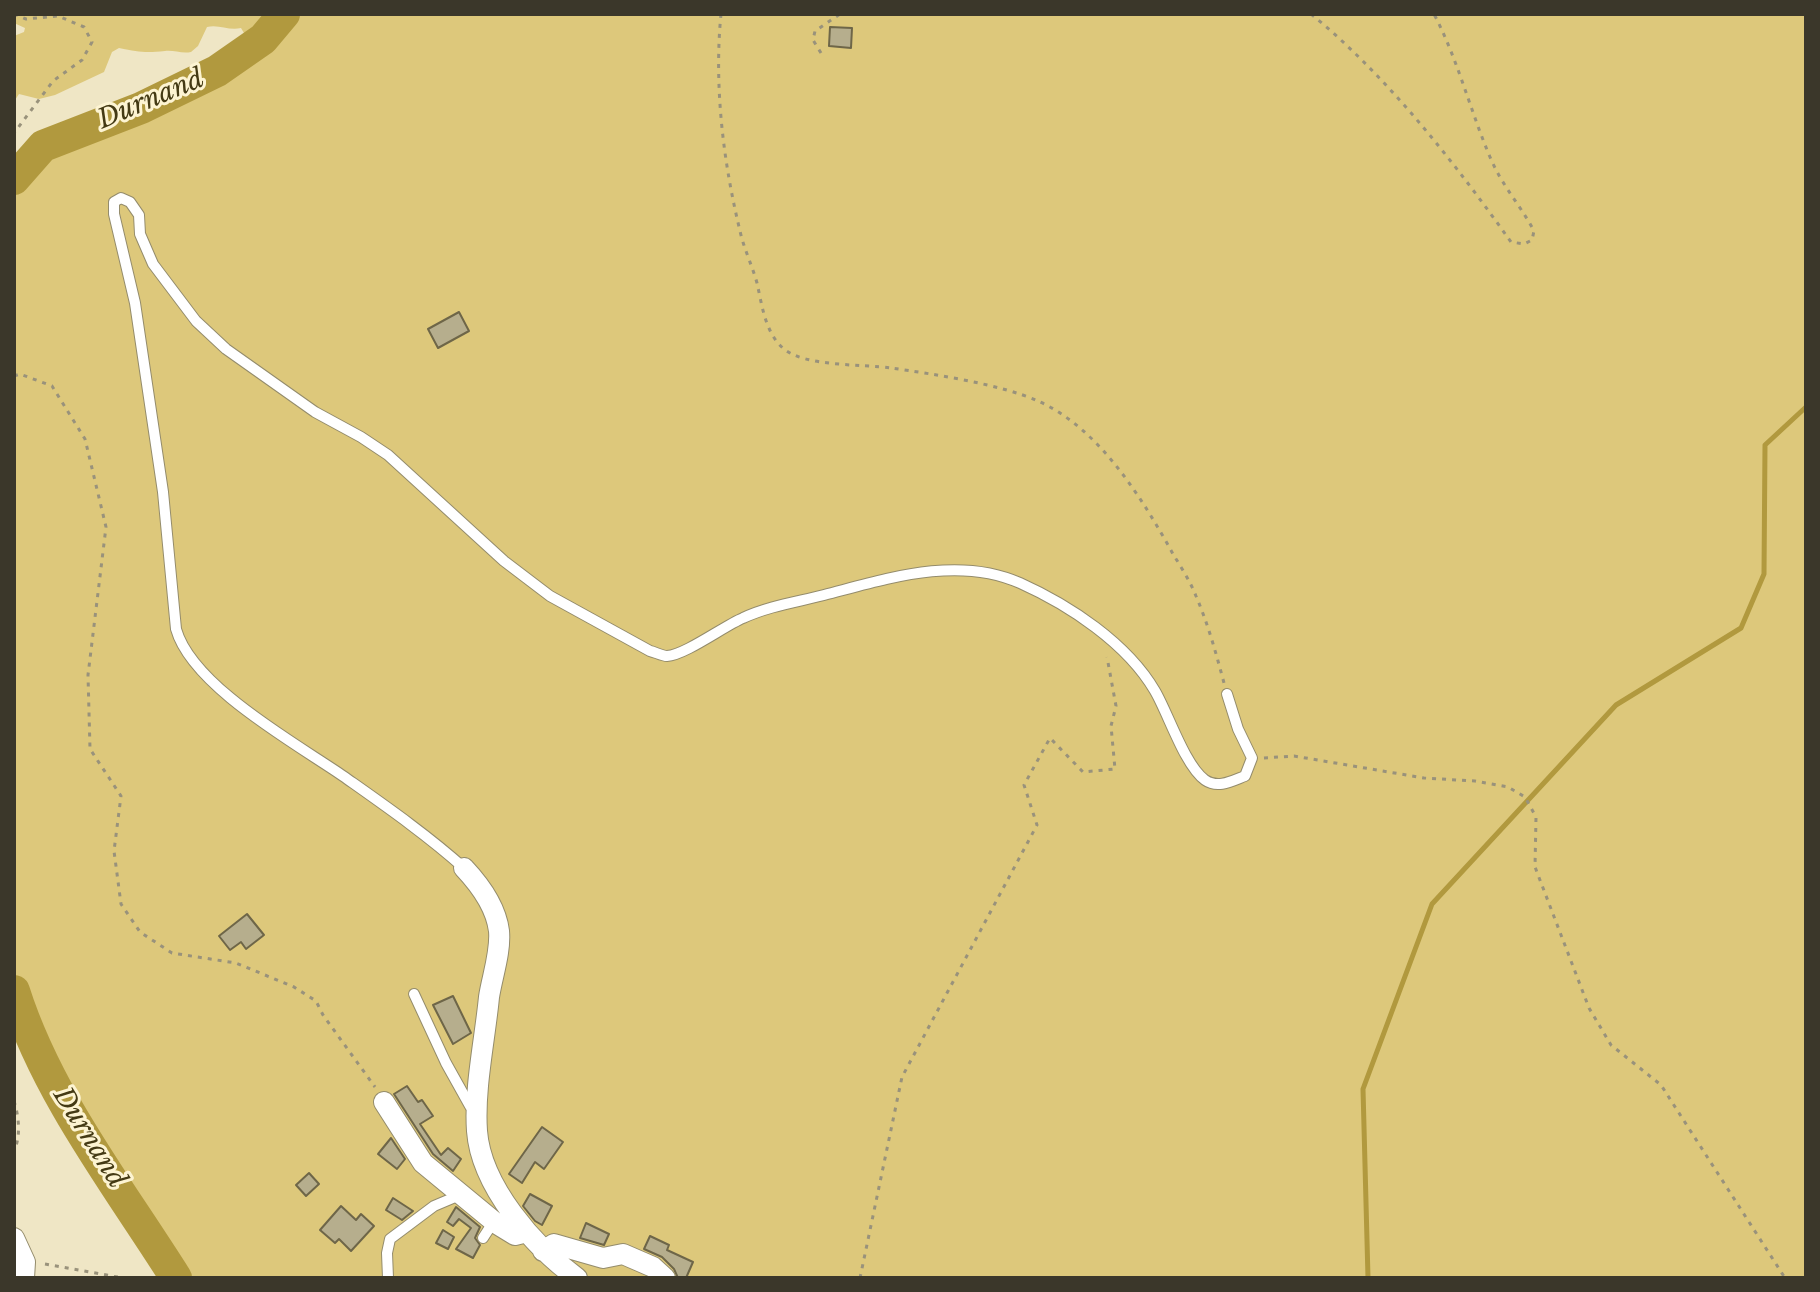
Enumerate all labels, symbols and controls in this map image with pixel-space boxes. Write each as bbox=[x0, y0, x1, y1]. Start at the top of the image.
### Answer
water label: Durnand bbox=[93, 64, 209, 136]
water label: Durnand bbox=[46, 1082, 132, 1194]

